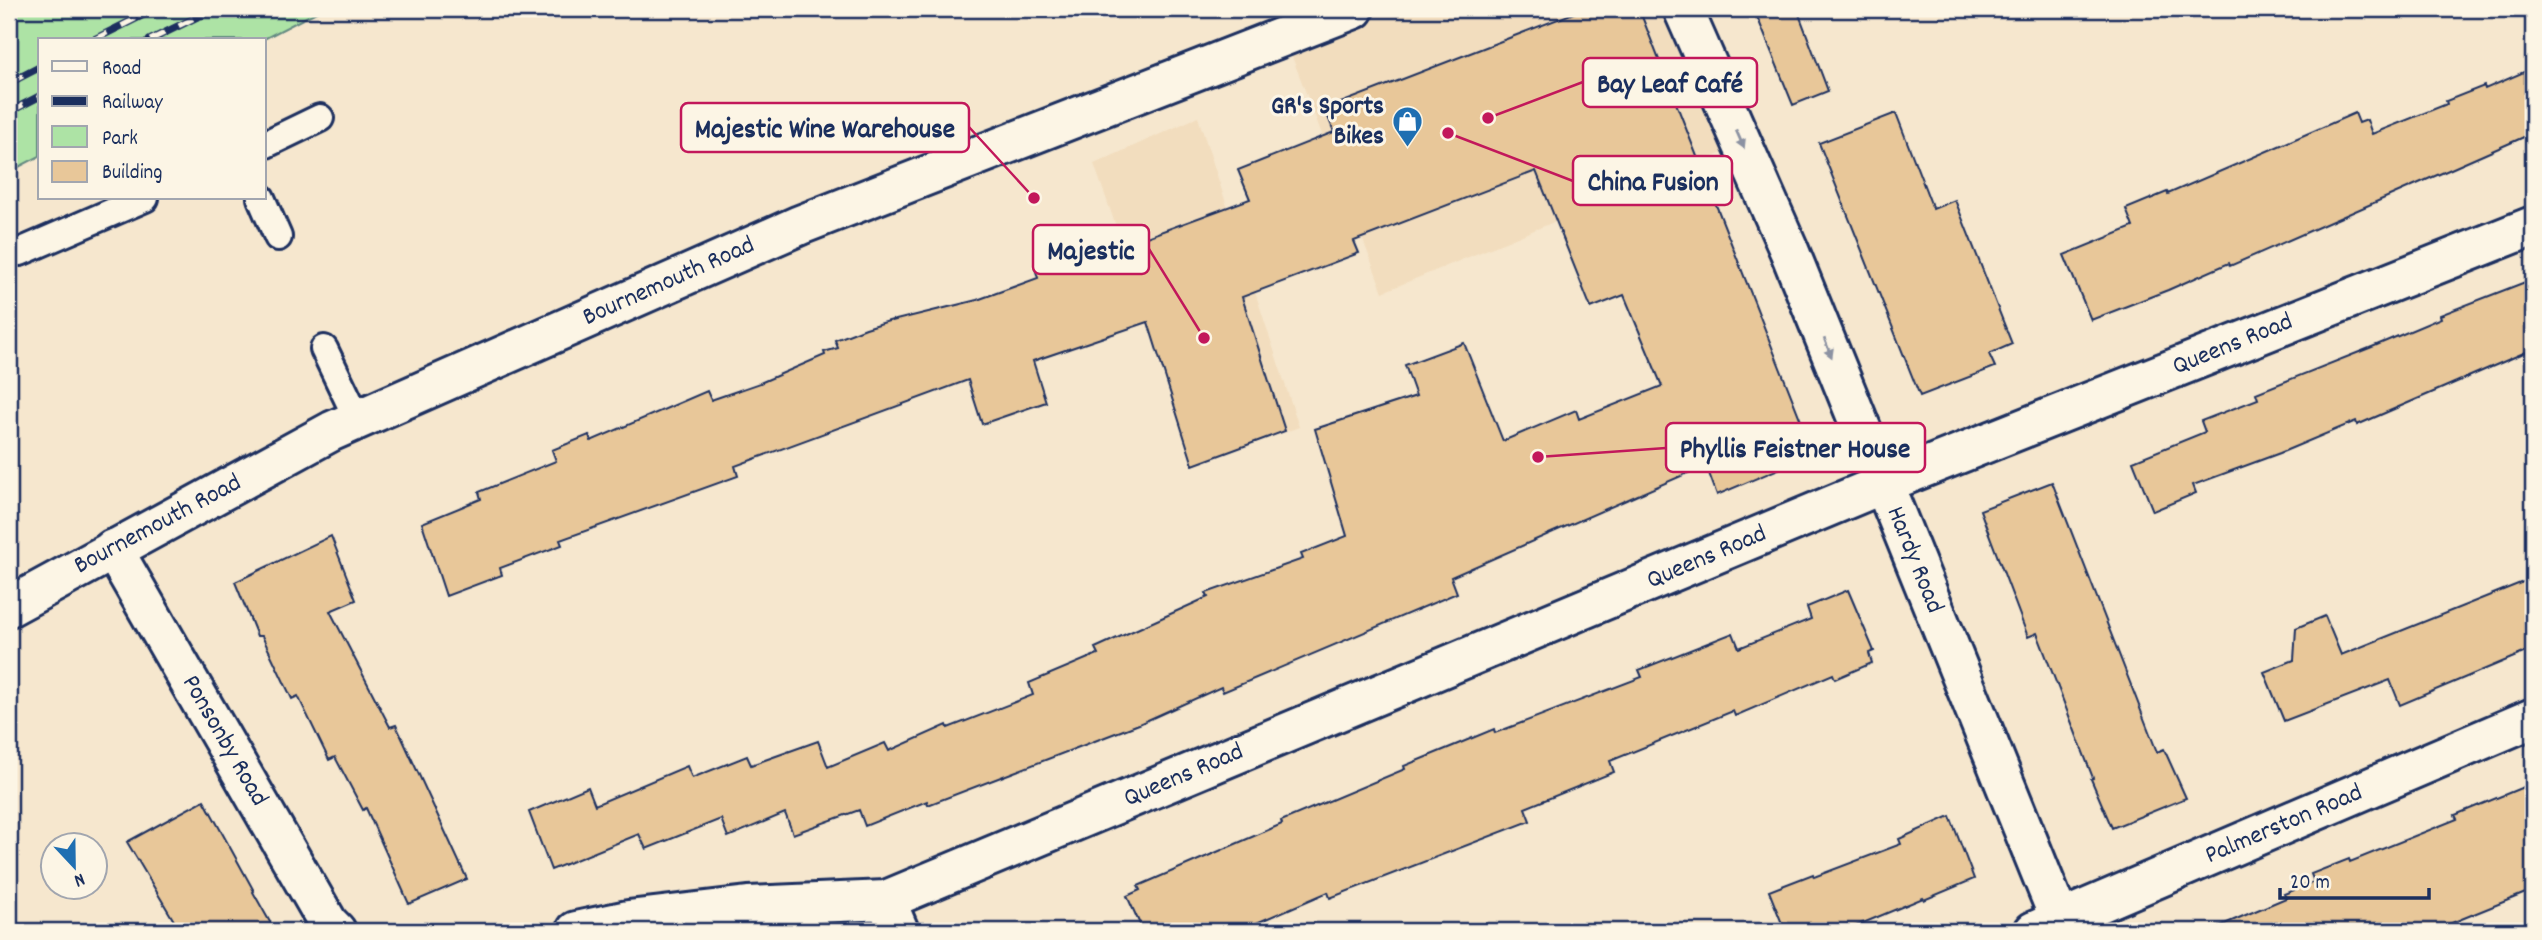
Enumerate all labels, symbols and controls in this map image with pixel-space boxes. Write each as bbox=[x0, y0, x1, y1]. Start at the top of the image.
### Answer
legend bbox=[38, 38, 266, 200]
text: Road bbox=[102, 55, 141, 85]
callout: Bay Leaf Café bbox=[1583, 58, 1757, 107]
text: Bay Leaf Café bbox=[1597, 67, 1743, 107]
text: Railway bbox=[102, 89, 163, 119]
place label: GR's Sports Bikes bbox=[1271, 89, 1384, 156]
callout: Majestic Wine Warehouse bbox=[681, 103, 969, 152]
shop icon: GR's Sports Bikes bbox=[1390, 105, 1424, 149]
text: Majestic Wine Warehouse bbox=[695, 112, 955, 152]
text: Park bbox=[102, 125, 138, 155]
one-way arrow bbox=[1735, 128, 1746, 149]
callout: China Fusion bbox=[1573, 156, 1732, 205]
text: Building bbox=[102, 159, 162, 189]
text: China Fusion bbox=[1587, 165, 1719, 205]
callout: Majestic bbox=[1033, 225, 1149, 274]
street label: Bournemouth Road bbox=[577, 227, 761, 337]
text: Majestic bbox=[1047, 234, 1135, 274]
street label: Queens Road bbox=[2167, 304, 2299, 386]
one-way arrow bbox=[1823, 338, 1834, 359]
callout: Phyllis Feistner House bbox=[1666, 423, 1925, 472]
text: Phyllis Feistner House bbox=[1680, 432, 1910, 472]
street label: Bournemouth Road bbox=[68, 465, 248, 585]
street label: Hardy Road bbox=[1876, 501, 1952, 619]
street label: Queens Road bbox=[1641, 516, 1773, 600]
street label: Ponsonby Road bbox=[171, 668, 277, 814]
street label: Queens Road bbox=[1118, 734, 1250, 818]
street label: Palmerston Road bbox=[2200, 775, 2368, 875]
north arrow bbox=[38, 832, 108, 902]
scale bar bbox=[2280, 856, 2428, 900]
text: N bbox=[70, 864, 88, 893]
text: 20 m bbox=[2290, 869, 2330, 899]

